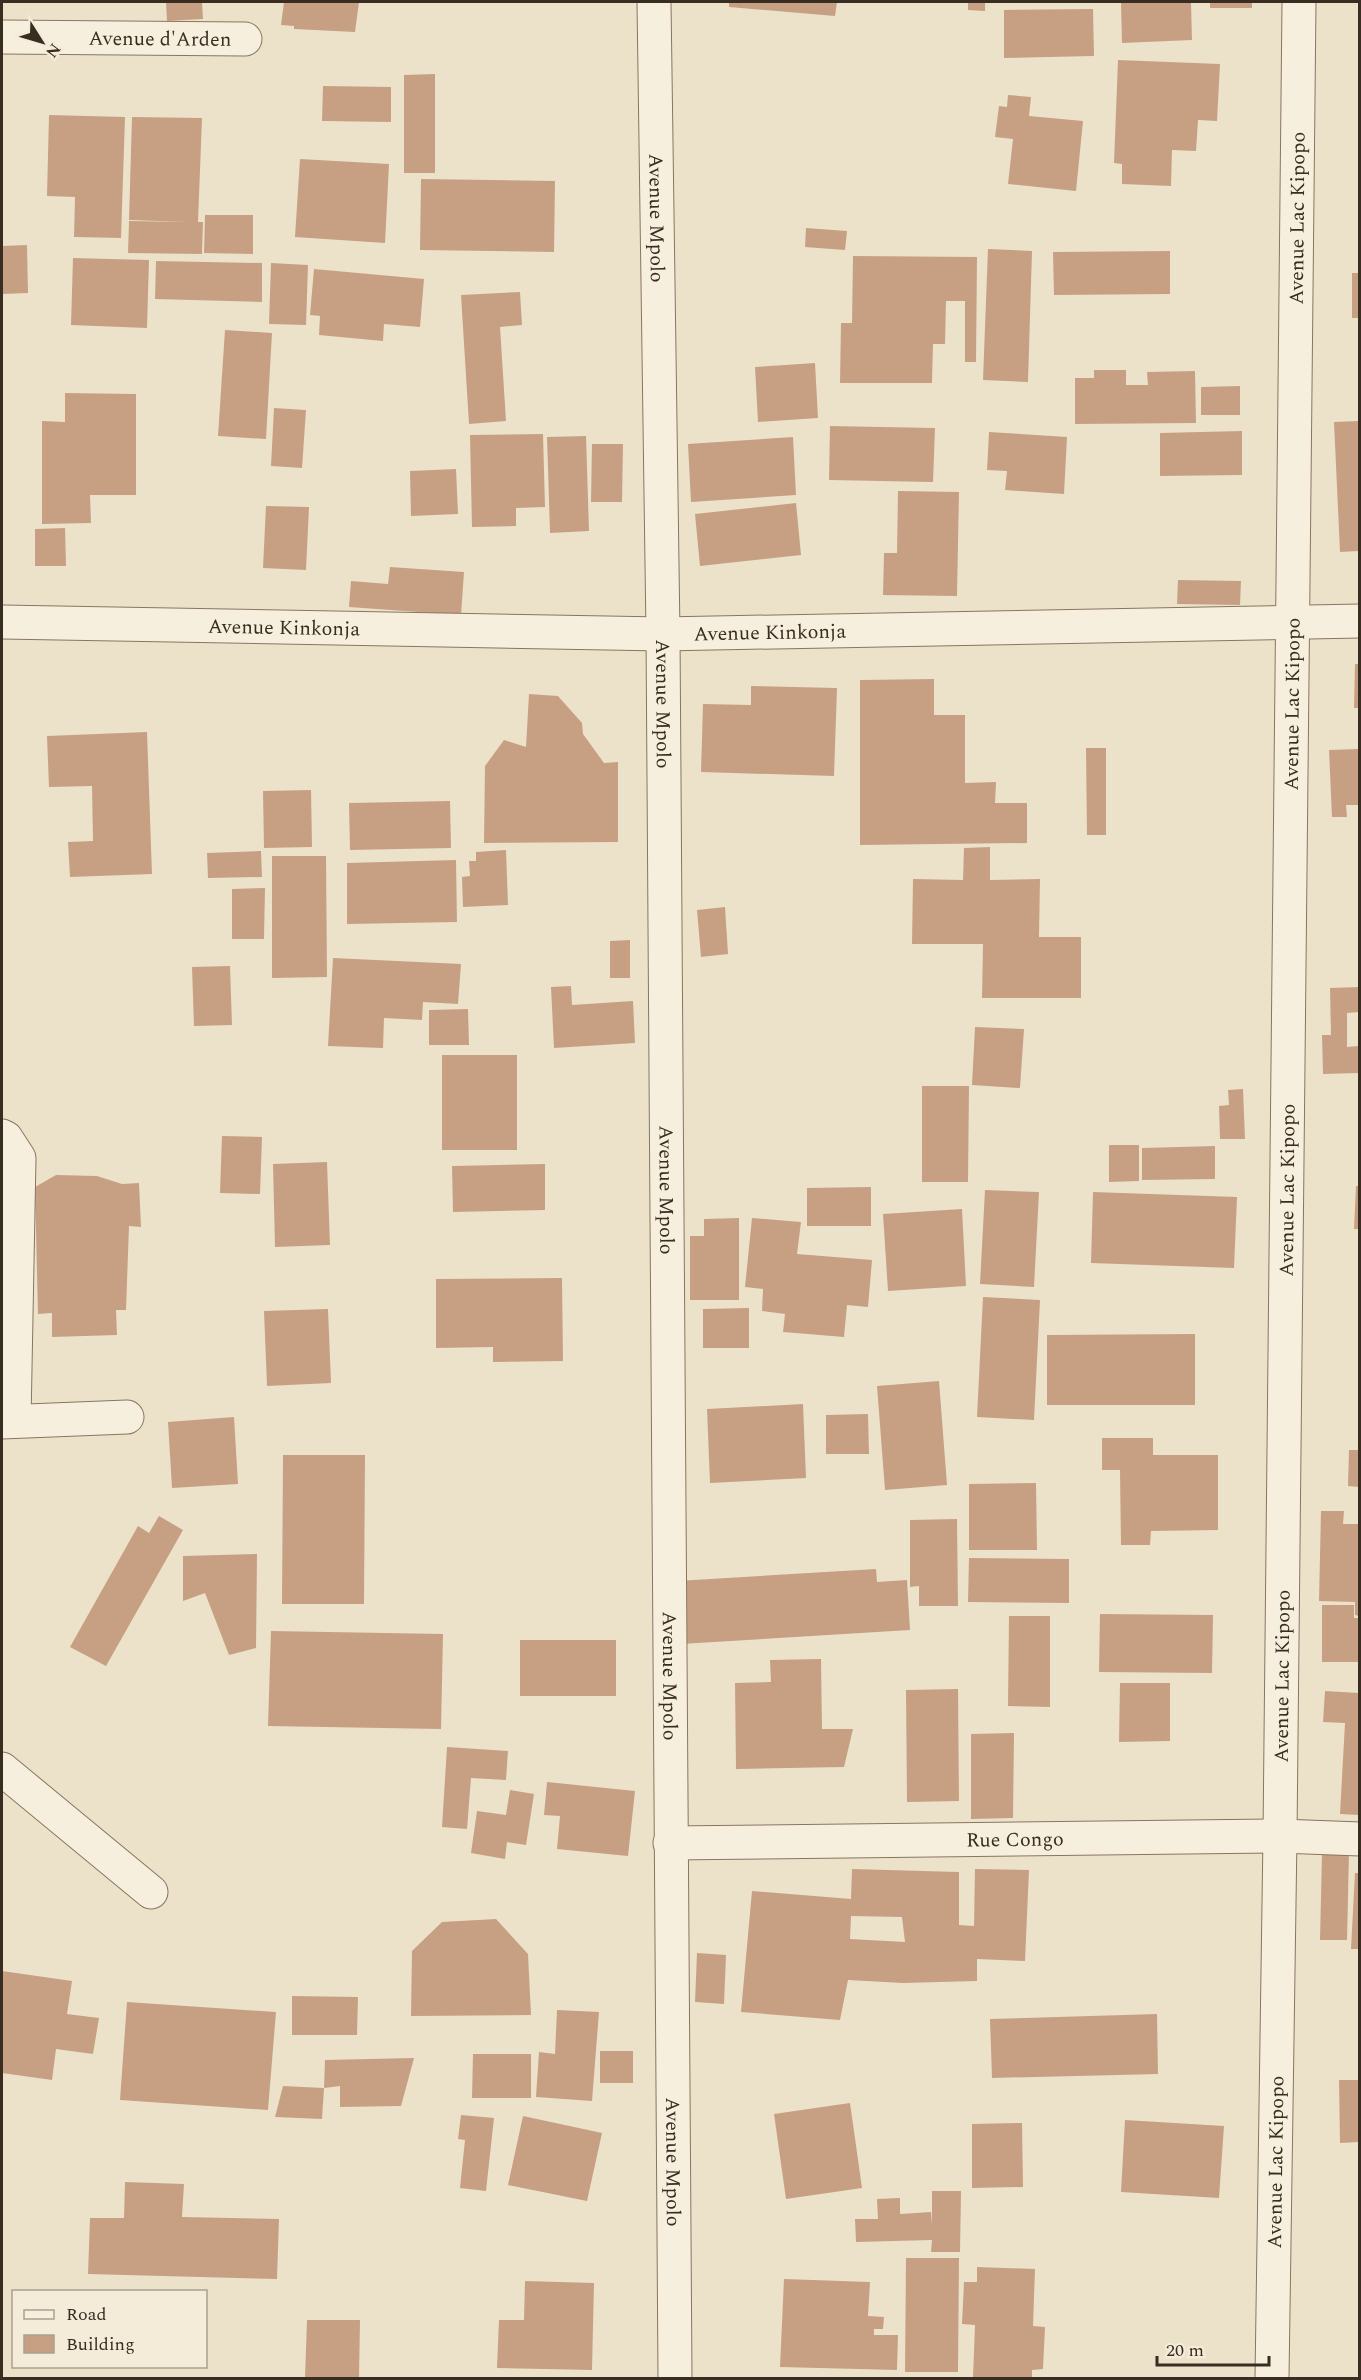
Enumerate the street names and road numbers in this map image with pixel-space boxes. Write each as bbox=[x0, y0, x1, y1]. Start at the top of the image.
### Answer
street label: Avenue d'Arden bbox=[89, 24, 231, 55]
street label: Avenue Lac Kipopo bbox=[1282, 131, 1314, 305]
street label: Avenue Mpolo bbox=[640, 153, 672, 283]
street label: Avenue Kinkonja bbox=[208, 612, 361, 645]
street label: Avenue Kinkonja bbox=[693, 617, 847, 649]
street label: Avenue Lac Kipopo bbox=[1277, 617, 1309, 791]
street label: Avenue Mpolo bbox=[647, 639, 678, 769]
street label: Avenue Lac Kipopo bbox=[1272, 1103, 1304, 1277]
street label: Avenue Mpolo bbox=[650, 1125, 681, 1255]
street label: Avenue Lac Kipopo bbox=[1267, 1589, 1299, 1763]
street label: Avenue Mpolo bbox=[654, 1611, 685, 1741]
street label: Rue Congo bbox=[966, 1824, 1064, 1856]
street label: Avenue Lac Kipopo bbox=[1260, 2075, 1292, 2249]
street label: Avenue Mpolo bbox=[657, 2097, 688, 2227]

